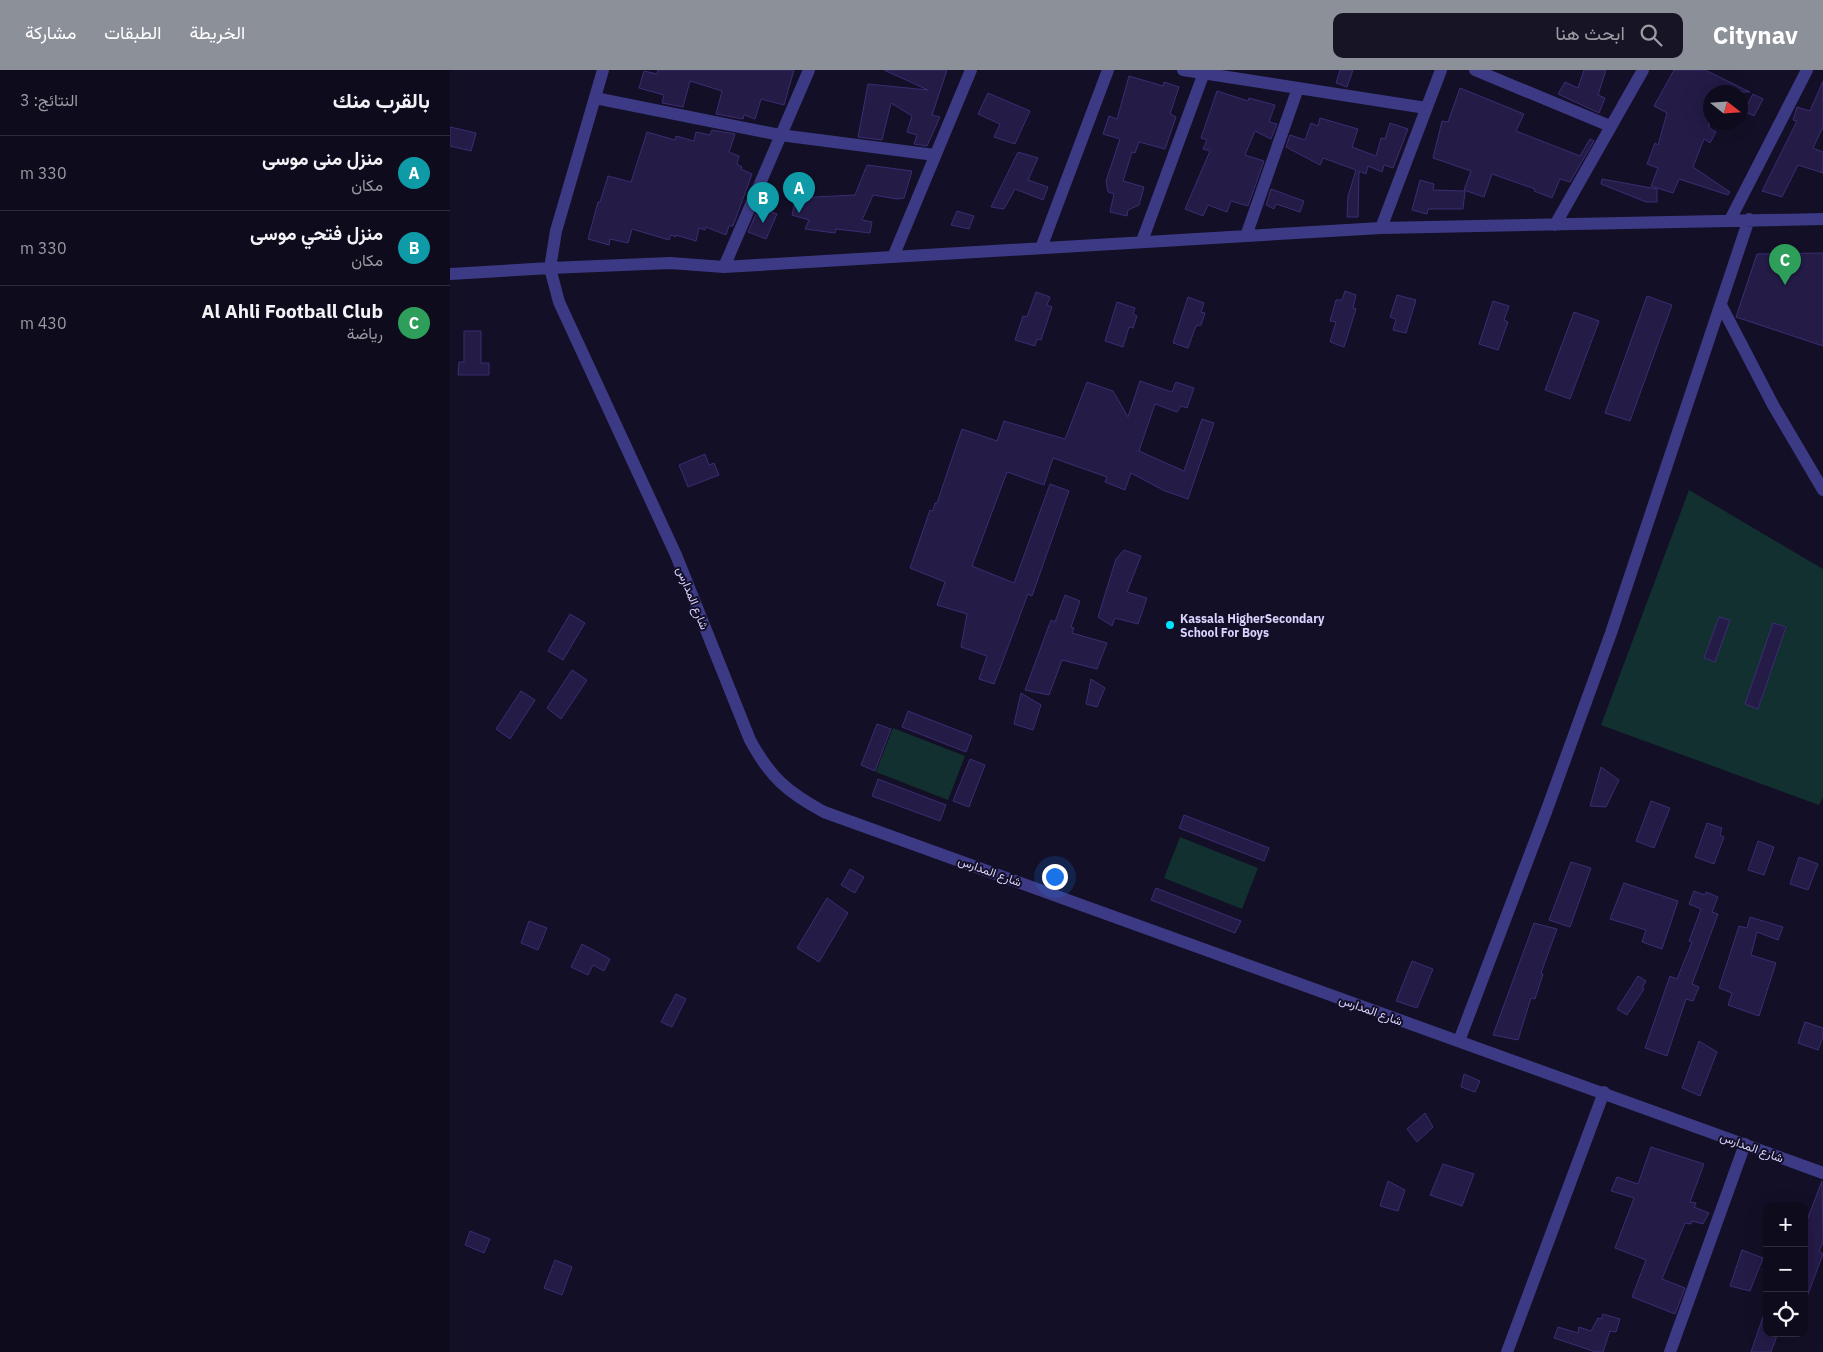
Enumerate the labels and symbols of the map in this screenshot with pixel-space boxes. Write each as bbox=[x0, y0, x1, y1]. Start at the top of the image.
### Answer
north arrow bbox=[1703, 85, 1748, 130]
pin: A bbox=[783, 172, 815, 213]
pin: B bbox=[747, 182, 779, 223]
pin: C bbox=[1769, 244, 1801, 285]
street label: شارع المدارس bbox=[672, 564, 712, 632]
place label: Kassala HigherSecondary School For Boys bbox=[1180, 611, 1325, 640]
marker: Kassala HigherSecondary School For Boys bbox=[1164, 619, 1176, 631]
street label: شارع المدارس bbox=[955, 853, 1024, 891]
your location bbox=[1042, 864, 1068, 890]
street label: شارع المدارس bbox=[1336, 992, 1405, 1030]
street label: شارع المدارس bbox=[1717, 1129, 1786, 1167]

